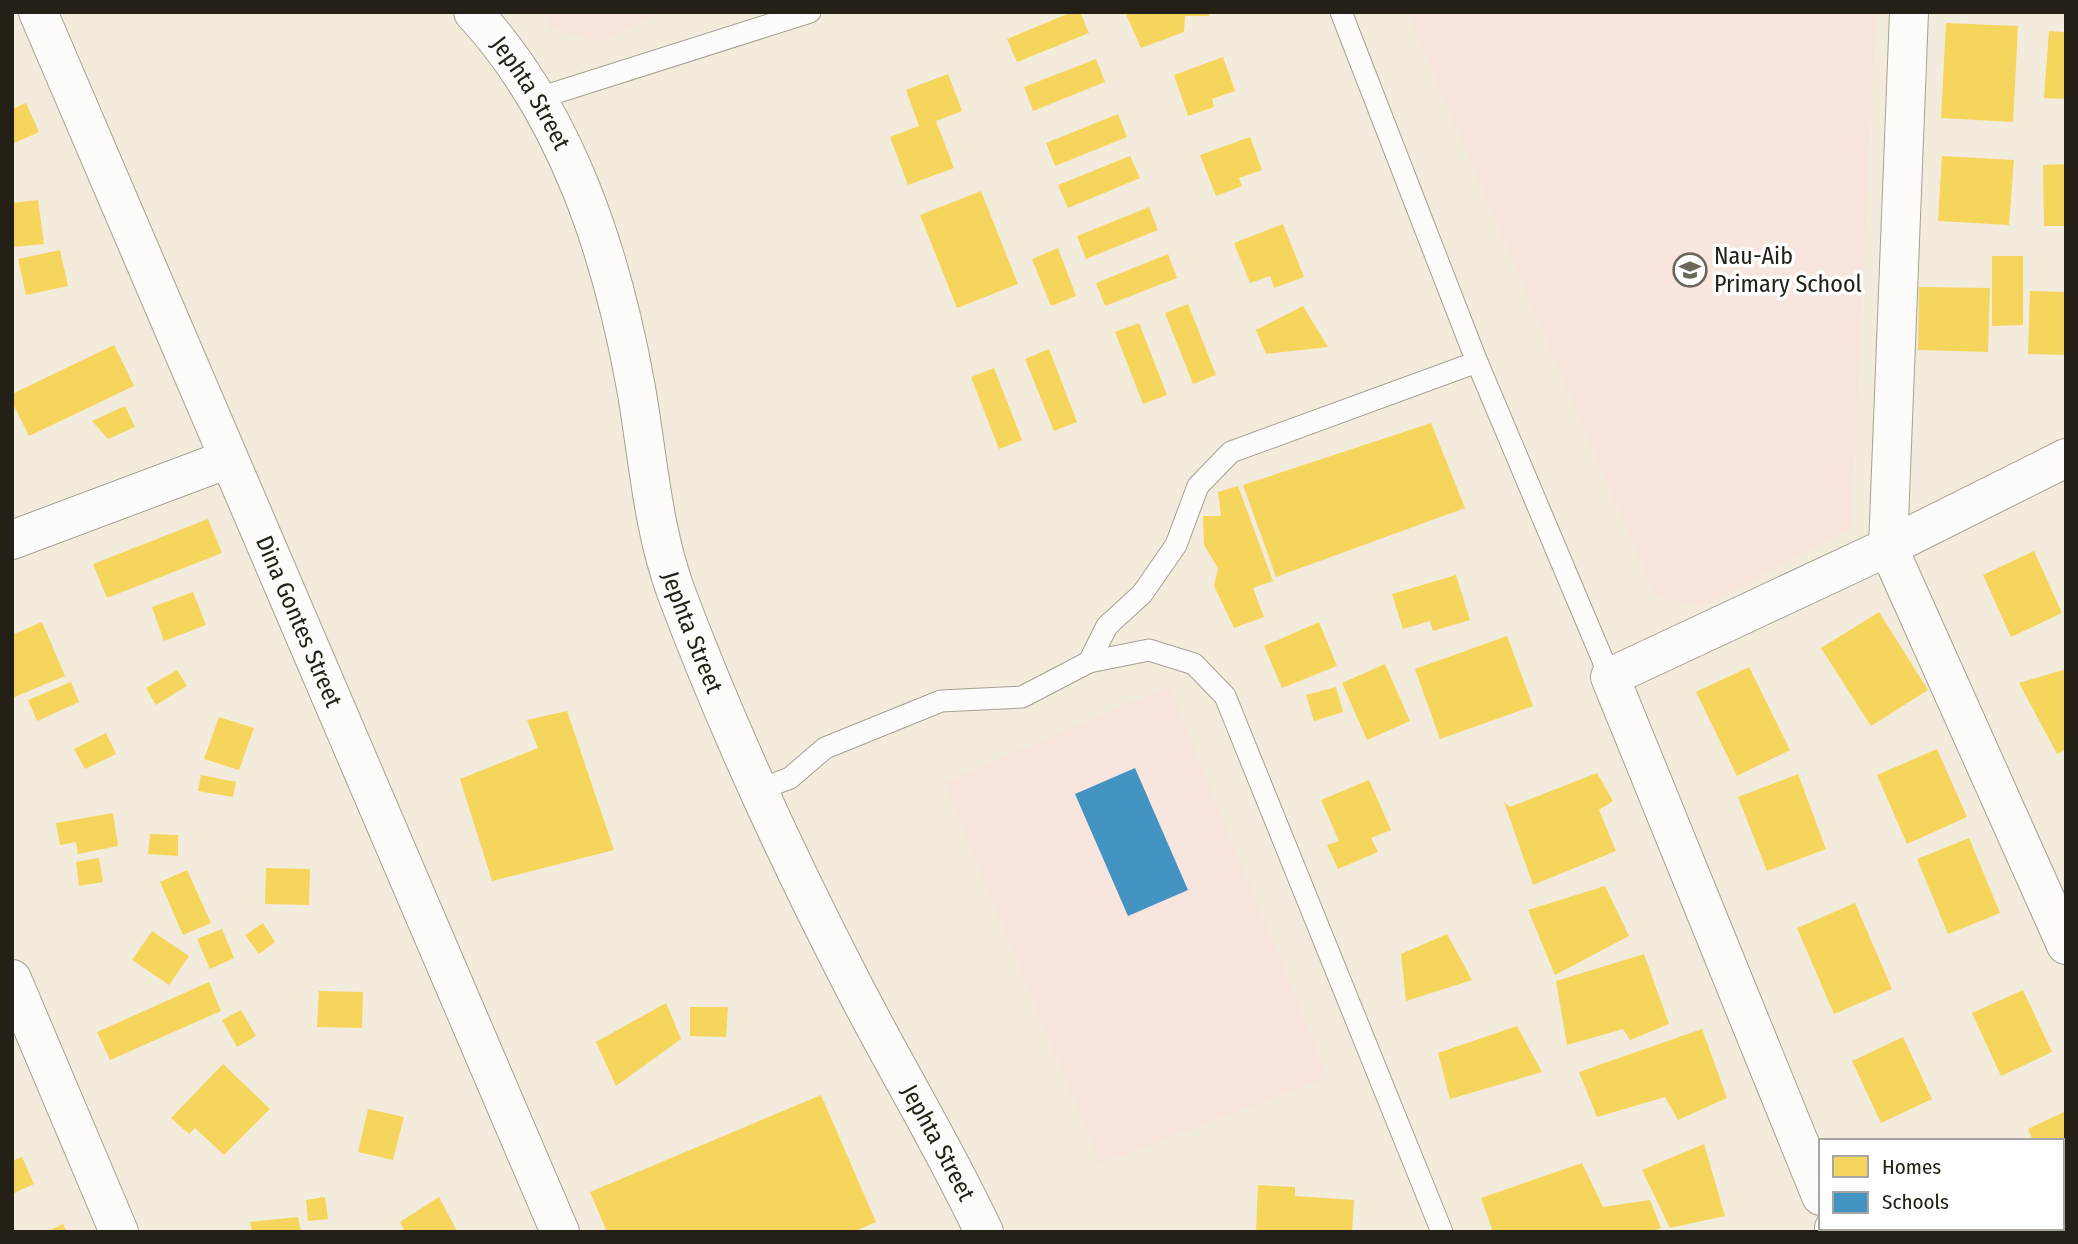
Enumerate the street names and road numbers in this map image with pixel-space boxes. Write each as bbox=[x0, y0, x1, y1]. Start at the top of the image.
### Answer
street label: Jephta Street bbox=[485, 31, 576, 154]
street label: Dina Gontes Street bbox=[250, 532, 348, 712]
street label: Jephta Street bbox=[656, 568, 729, 697]
street label: Jephta Street bbox=[895, 1080, 981, 1206]

